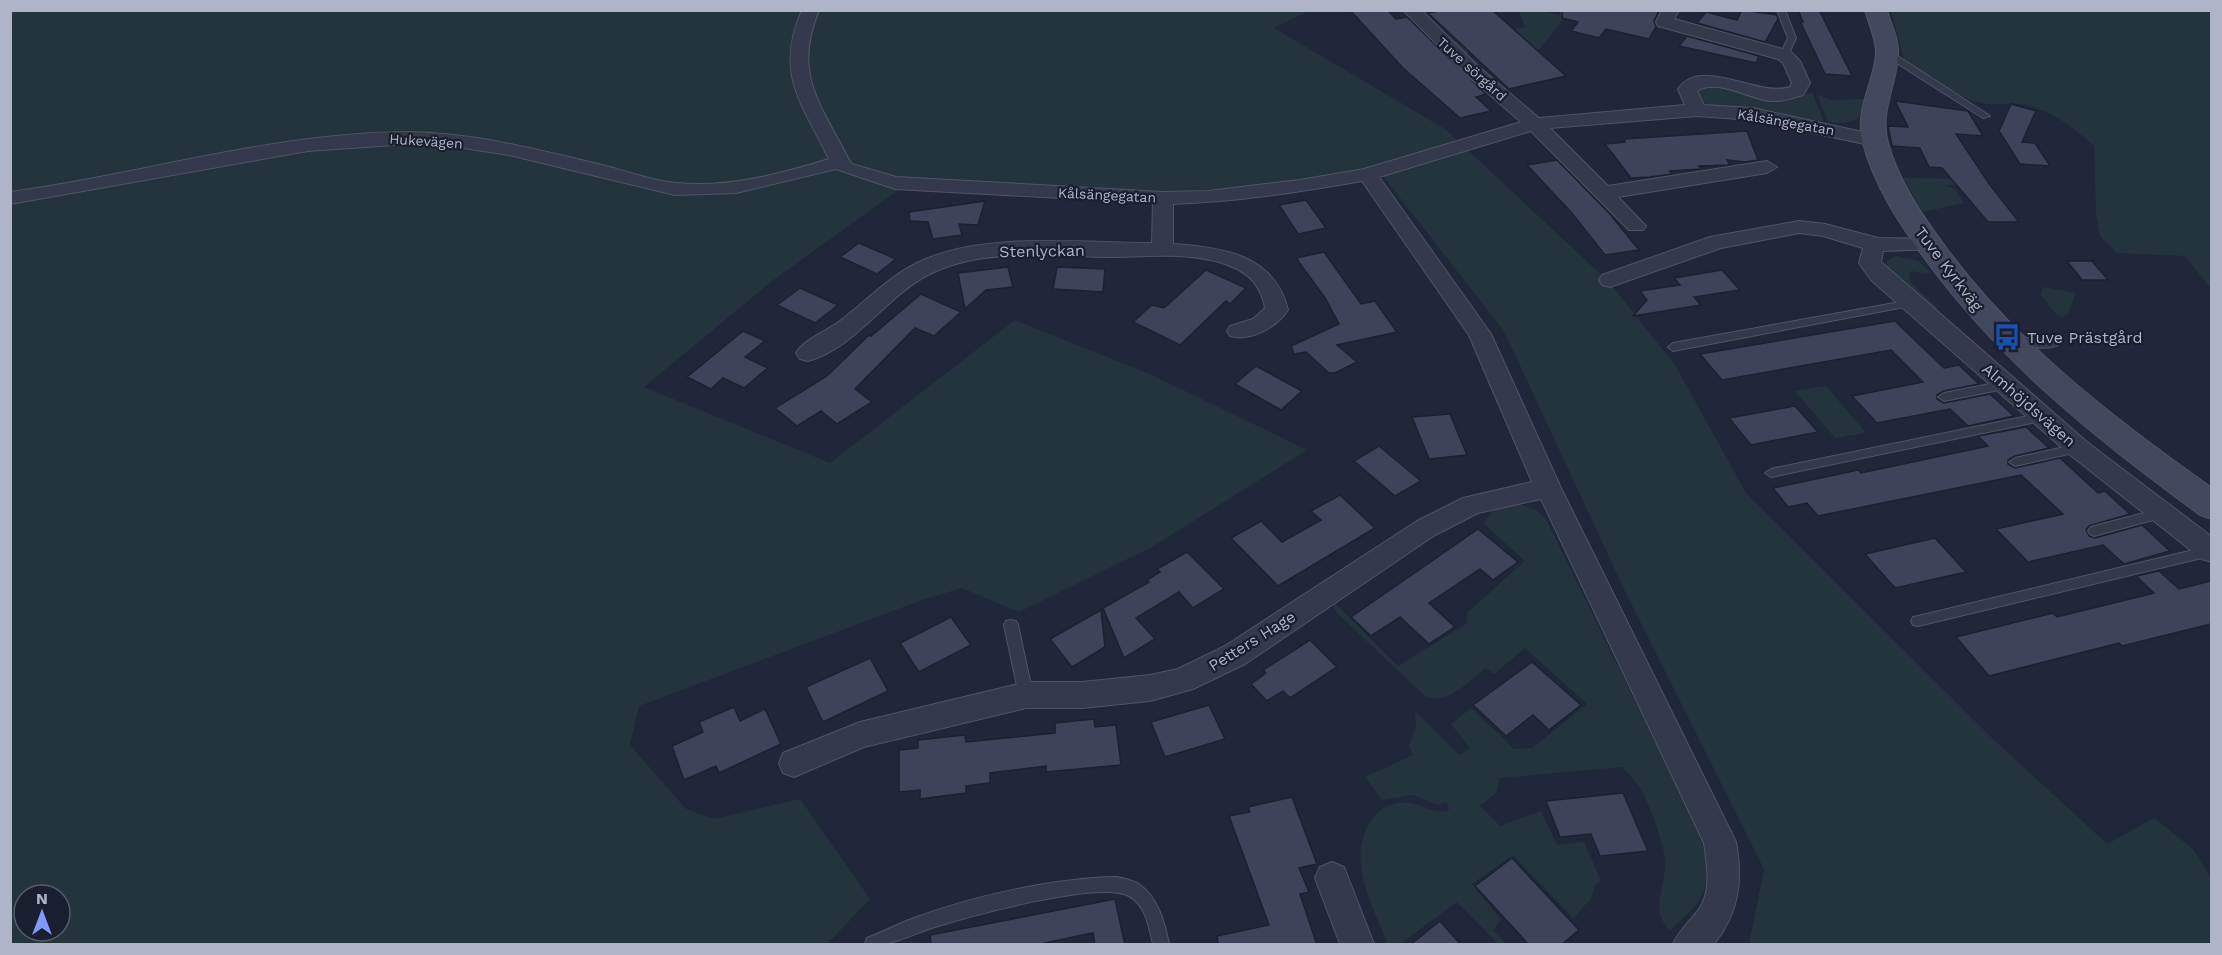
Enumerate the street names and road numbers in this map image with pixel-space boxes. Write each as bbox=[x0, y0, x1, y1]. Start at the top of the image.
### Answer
street label: Tuve sörgård bbox=[1434, 34, 1510, 104]
street label: Kålsängegatan bbox=[1736, 106, 1836, 138]
street label: Hukevägen bbox=[389, 130, 463, 152]
street label: Kålsängegatan bbox=[1058, 184, 1156, 206]
street label: Tuve Kyrkväg bbox=[1911, 223, 1987, 315]
street label: Stenlyckan bbox=[999, 241, 1085, 261]
street label: Almhöjdsvägen bbox=[1978, 359, 2080, 451]
street label: Petters Hage bbox=[1205, 607, 1299, 675]

